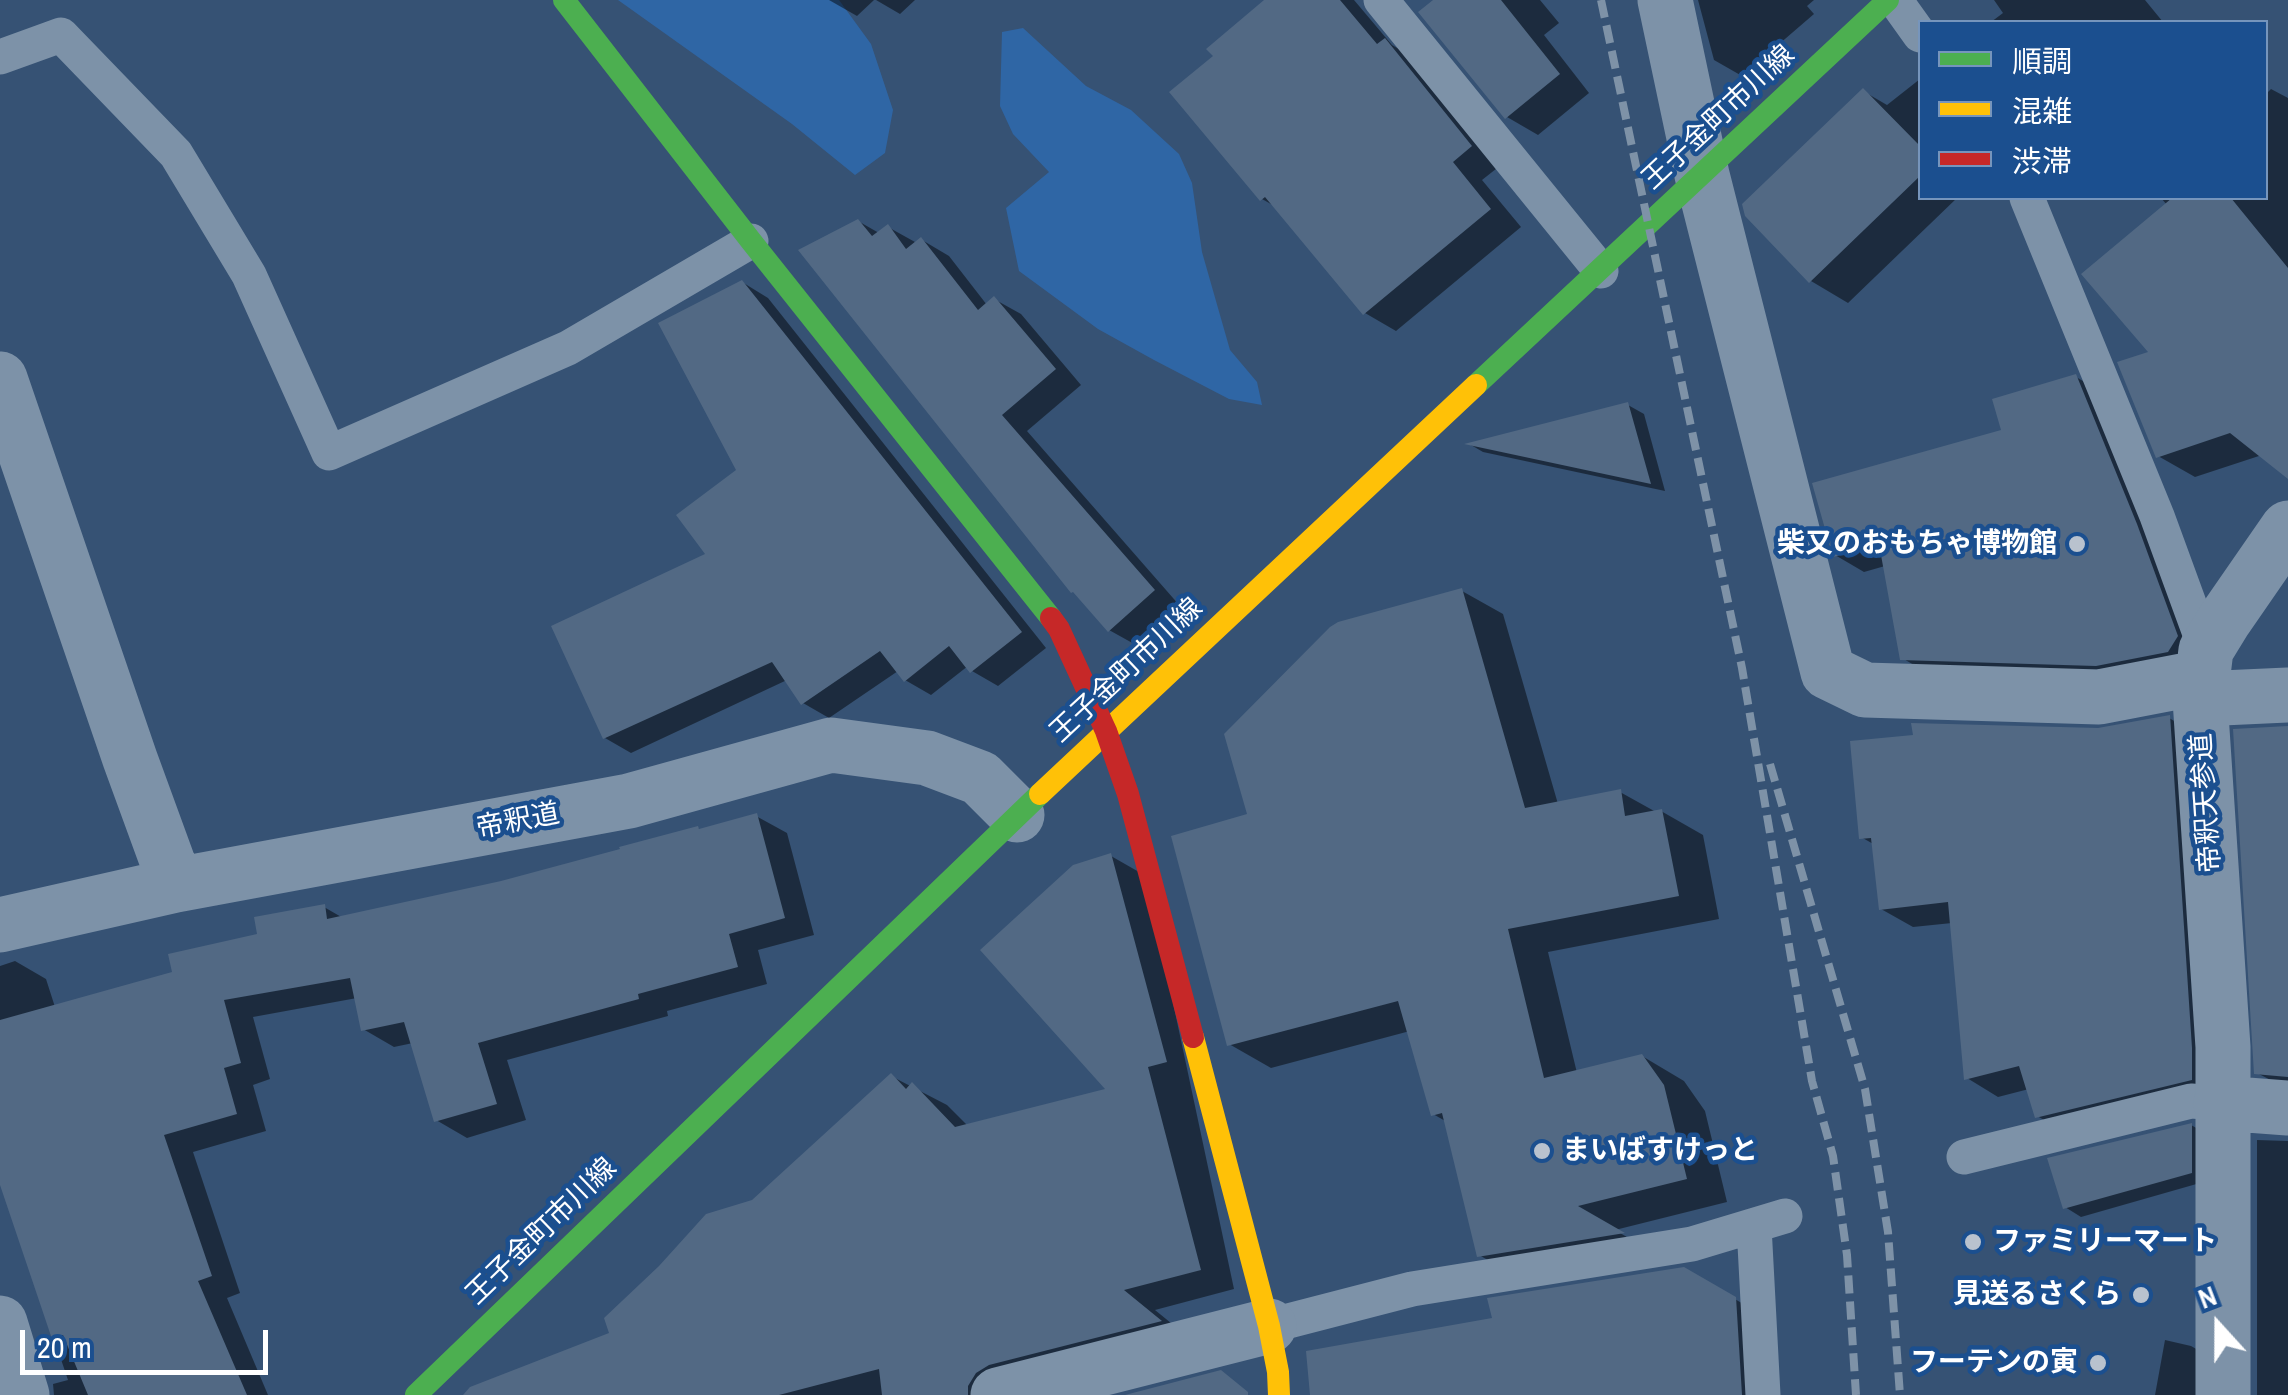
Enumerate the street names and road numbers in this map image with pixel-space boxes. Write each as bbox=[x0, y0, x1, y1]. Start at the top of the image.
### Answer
street label: 王子金町市川線 bbox=[1636, 39, 1802, 197]
street label: 王子金町市川線 bbox=[1044, 592, 1210, 750]
street label: 帝釈天参道 bbox=[2185, 732, 2229, 874]
street label: 帝釈道 bbox=[474, 797, 562, 847]
street label: 王子金町市川線 bbox=[460, 1152, 624, 1312]

